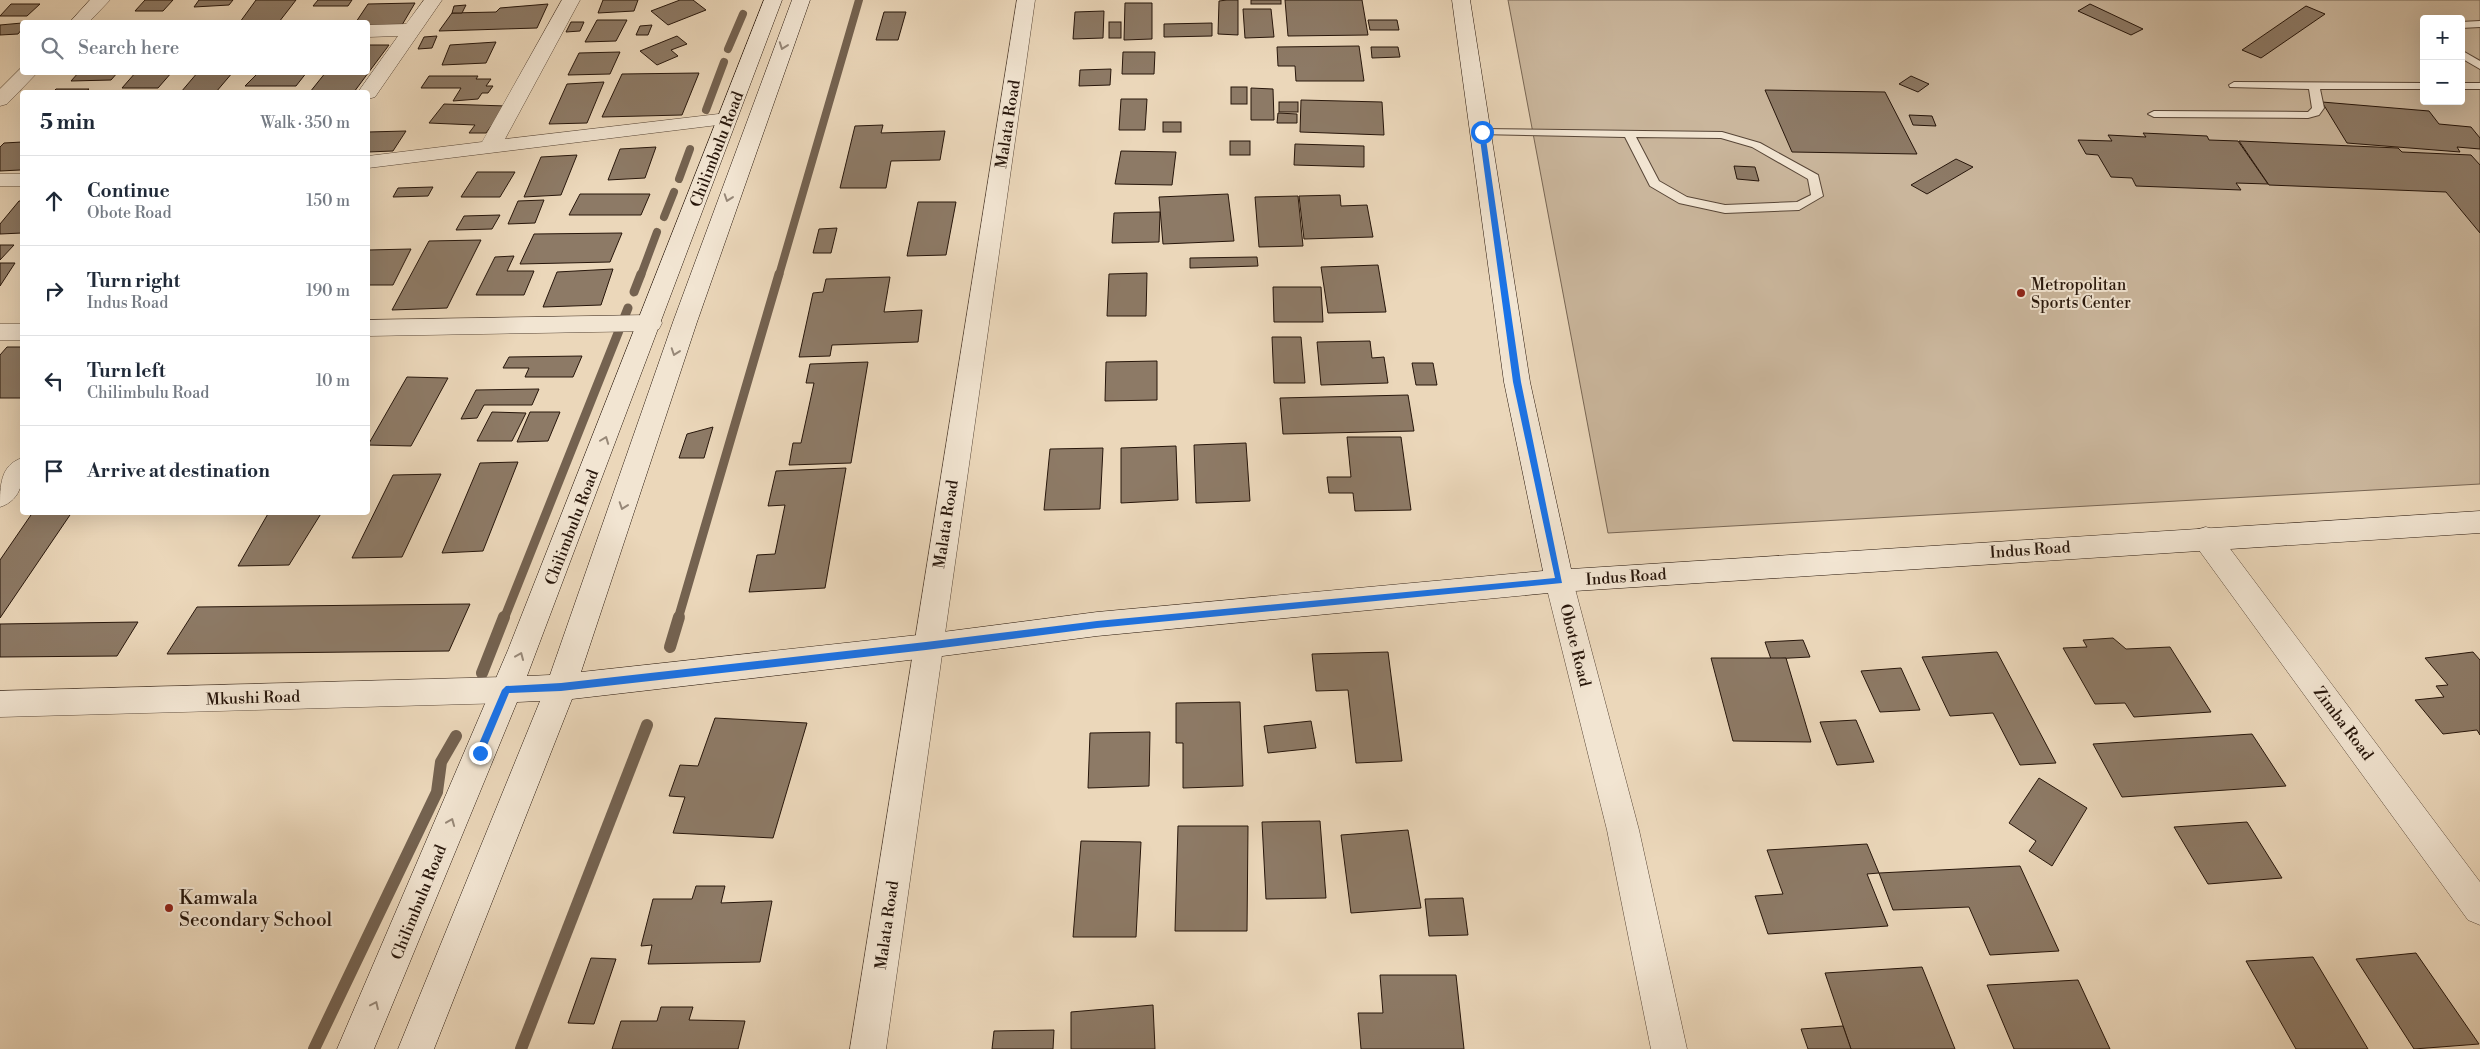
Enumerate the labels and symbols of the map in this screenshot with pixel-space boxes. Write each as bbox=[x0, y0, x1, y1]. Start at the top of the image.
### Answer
one-way arrow bbox=[779, 41, 789, 49]
street label: Malata Road bbox=[991, 78, 1025, 170]
street label: Chilimbulu Road bbox=[686, 89, 748, 210]
route start bbox=[1471, 121, 1494, 144]
one-way arrow bbox=[724, 194, 734, 202]
place label: Metropolitan Sports Center bbox=[2031, 275, 2131, 313]
marker: Metropolitan Sports Center bbox=[2015, 287, 2027, 299]
one-way arrow bbox=[670, 347, 680, 355]
one-way arrow bbox=[599, 436, 609, 444]
street label: Chilimbulu Road bbox=[541, 467, 603, 588]
street label: Malata Road bbox=[929, 478, 963, 570]
one-way arrow bbox=[618, 501, 628, 509]
street label: Indus Road bbox=[1989, 537, 2071, 563]
street label: Indus Road bbox=[1585, 564, 1667, 590]
street label: Obote Road bbox=[1555, 602, 1595, 689]
one-way arrow bbox=[514, 652, 525, 661]
street label: Zimba Road bbox=[2309, 683, 2377, 764]
street label: Mkushi Road bbox=[206, 686, 301, 710]
route end bbox=[469, 742, 492, 765]
one-way arrow bbox=[445, 818, 456, 827]
street label: Chilimbulu Road bbox=[387, 842, 451, 963]
street label: Malata Road bbox=[871, 879, 903, 971]
place label: Kamwala Secondary School bbox=[179, 886, 333, 932]
marker: Kamwala Secondary School bbox=[163, 902, 175, 914]
one-way arrow bbox=[369, 1001, 380, 1010]

